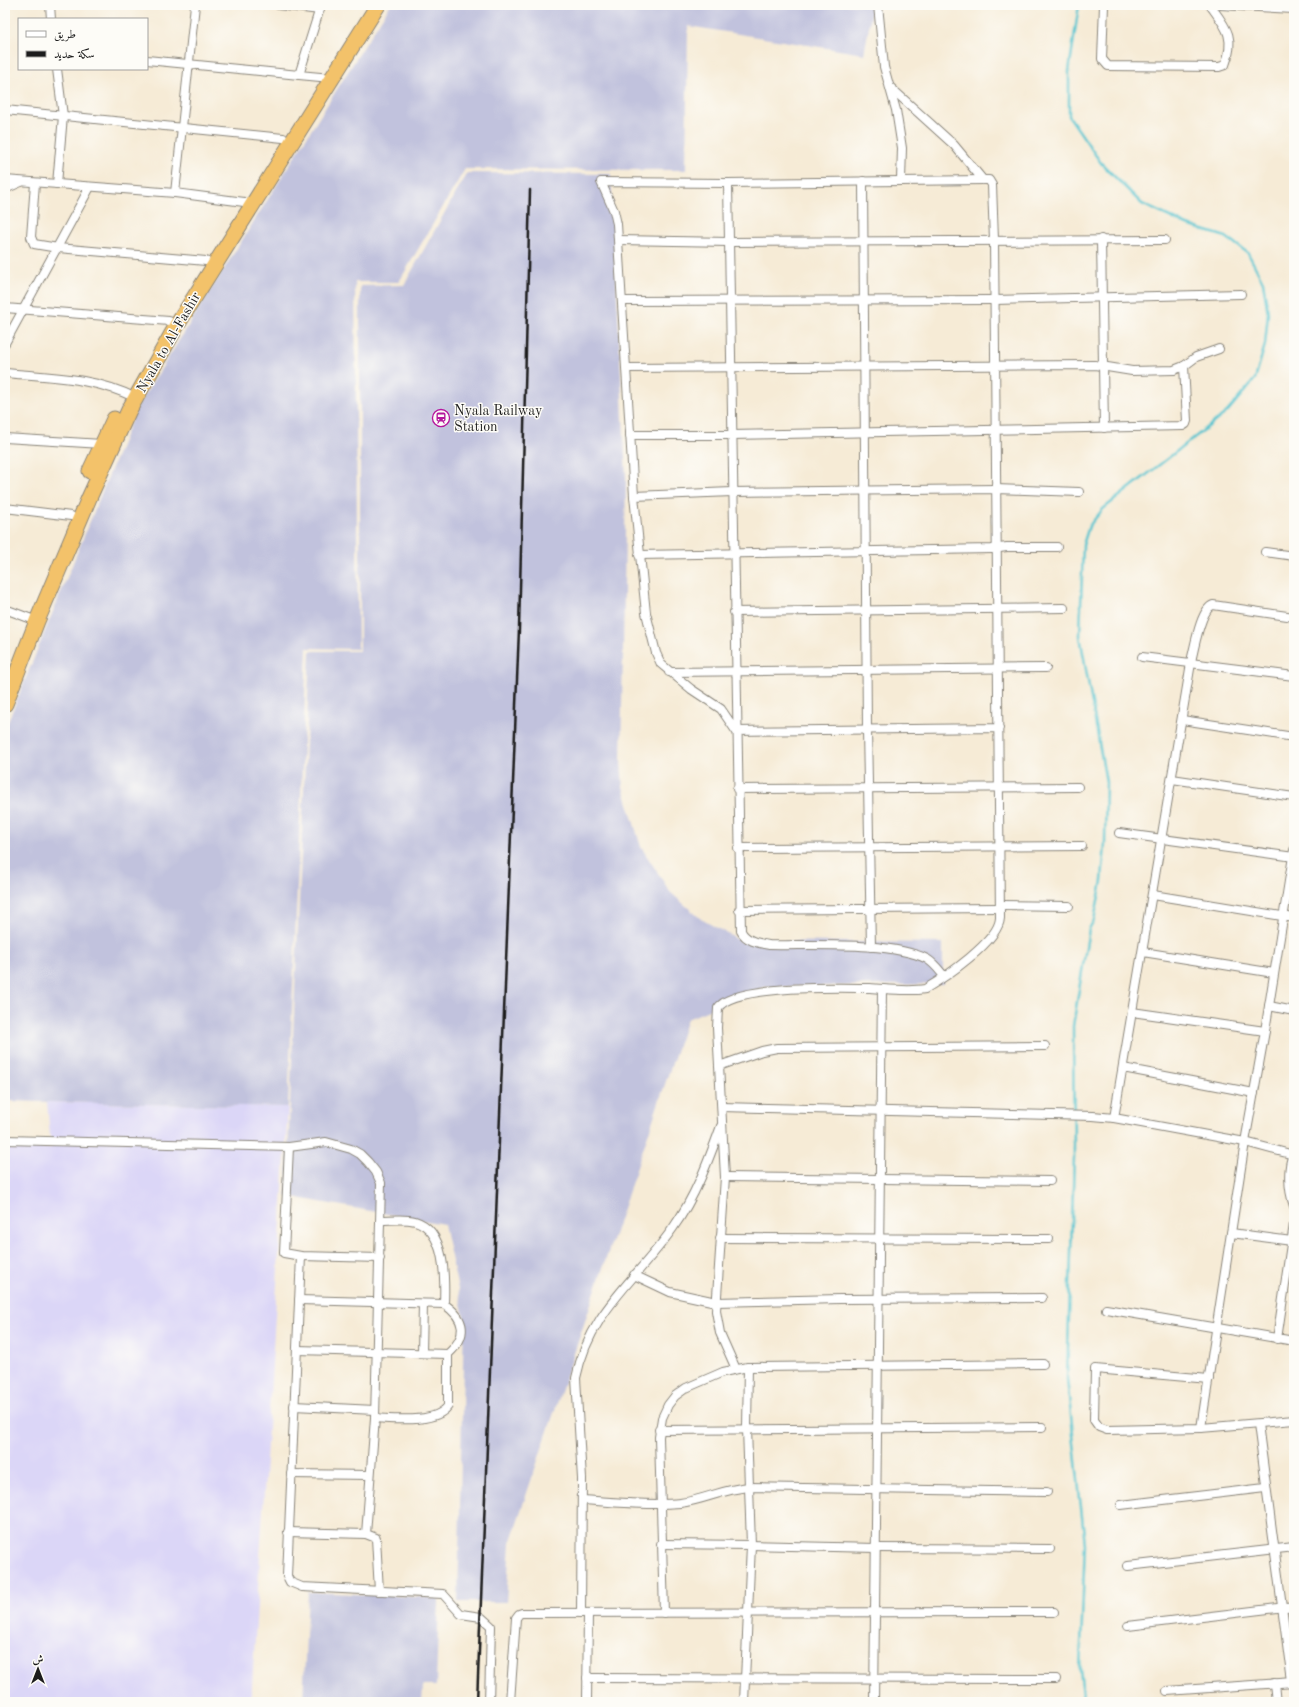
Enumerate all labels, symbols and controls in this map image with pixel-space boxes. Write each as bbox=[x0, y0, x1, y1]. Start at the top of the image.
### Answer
legend bbox=[18, 18, 148, 70]
text: طريق bbox=[54, 29, 76, 42]
text: سكة حديد bbox=[54, 48, 95, 61]
street label: Nyala to Al-Fashir bbox=[134, 290, 203, 395]
place label: Nyala Railway Station bbox=[454, 404, 543, 434]
station icon: Nyala Railway Station bbox=[431, 408, 451, 428]
north arrow bbox=[18, 1649, 58, 1689]
text: ش bbox=[33, 1655, 44, 1666]

